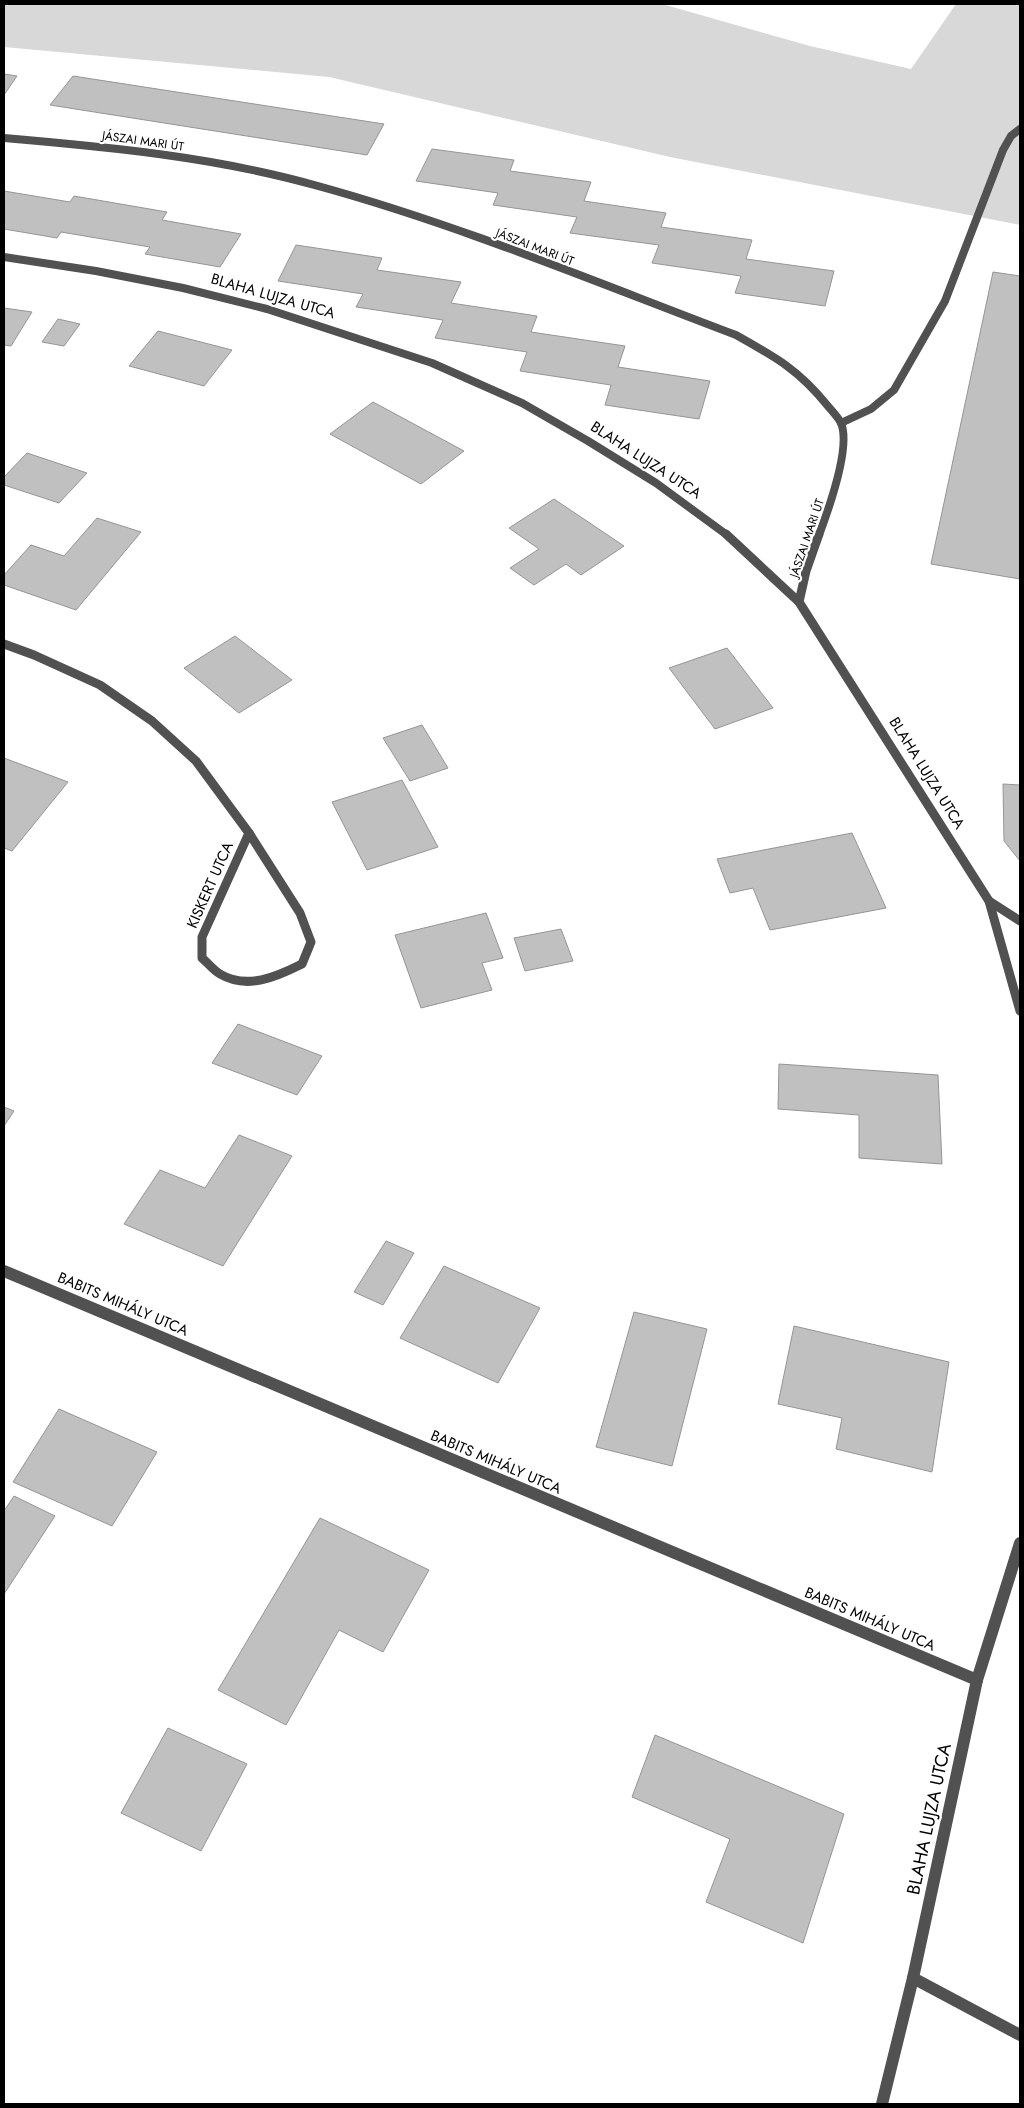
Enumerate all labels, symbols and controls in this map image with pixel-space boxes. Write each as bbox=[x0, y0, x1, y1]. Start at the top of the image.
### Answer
street label: JÁSZAI MARI ÚT bbox=[99, 126, 185, 156]
street label: JÁSZAI MARI ÚT bbox=[491, 223, 577, 270]
street label: BLAHA LUJZA UTCA bbox=[208, 268, 338, 324]
street label: BLAHA LUJZA UTCA bbox=[586, 416, 706, 504]
street label: JÁSZAI MARI ÚT bbox=[784, 496, 829, 582]
street label: BLAHA LUJZA UTCA bbox=[884, 713, 970, 833]
street label: KISKERT UTCA bbox=[181, 838, 239, 932]
street label: BABITS MIHÁLY UTCA bbox=[54, 1266, 192, 1342]
street label: BABITS MIHÁLY UTCA bbox=[427, 1424, 565, 1500]
street label: BABITS MIHÁLY UTCA bbox=[801, 1581, 939, 1657]
street label: BLAHA LUJZA UTCA bbox=[900, 1741, 958, 1897]

